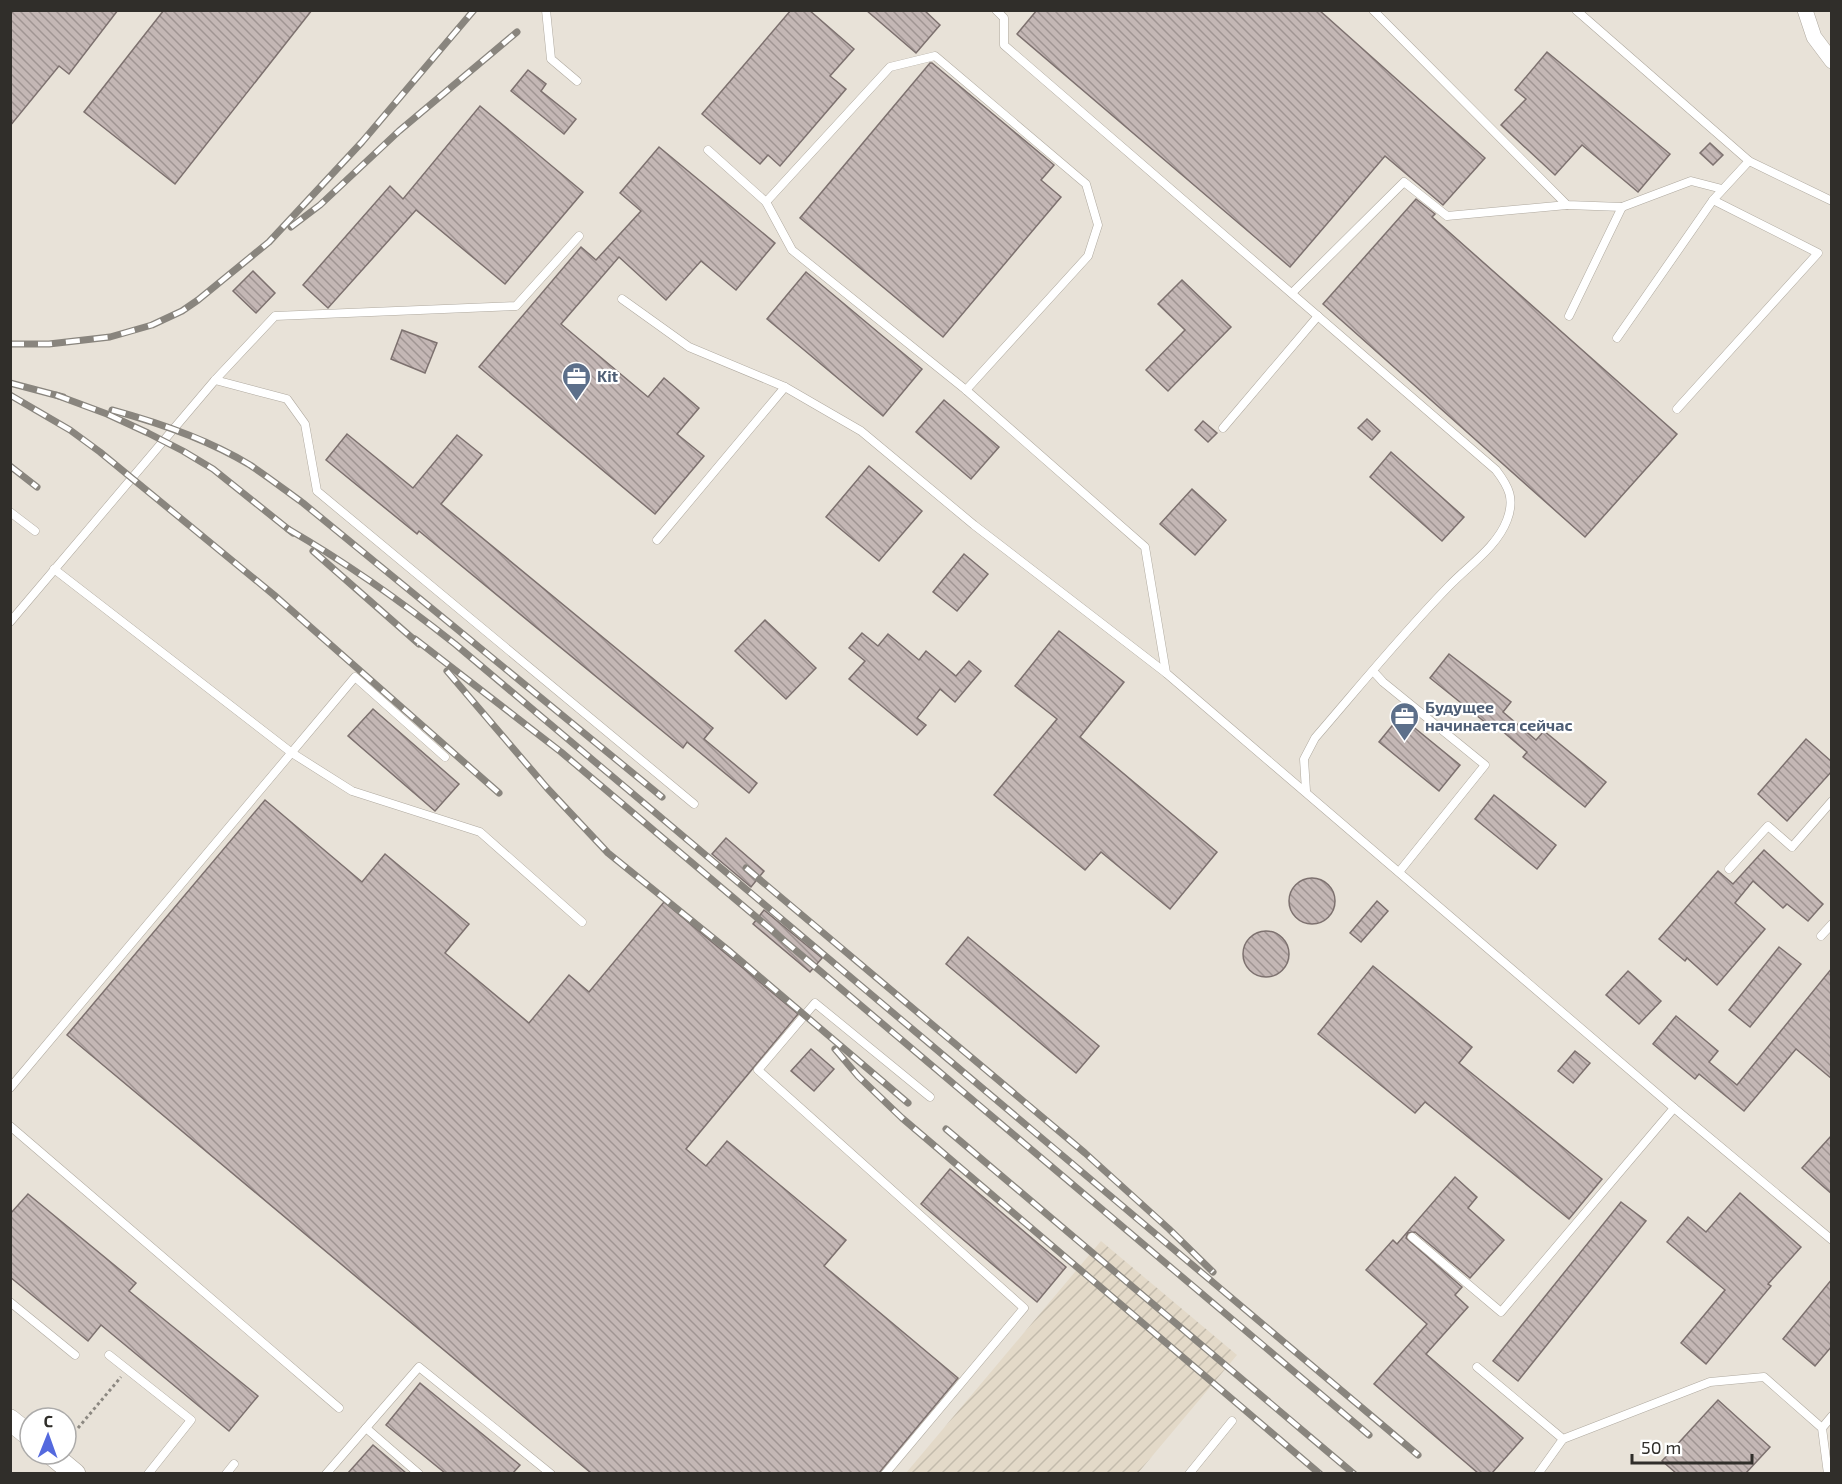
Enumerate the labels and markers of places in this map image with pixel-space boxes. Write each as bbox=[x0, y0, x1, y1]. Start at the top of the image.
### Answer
office icon: Kit bbox=[560, 360, 592, 402]
place label: Kit bbox=[597, 366, 619, 385]
place label: Будущее начинается сейчас bbox=[1425, 697, 1573, 734]
office icon: Будущее начинается сейчас bbox=[1388, 700, 1420, 742]

